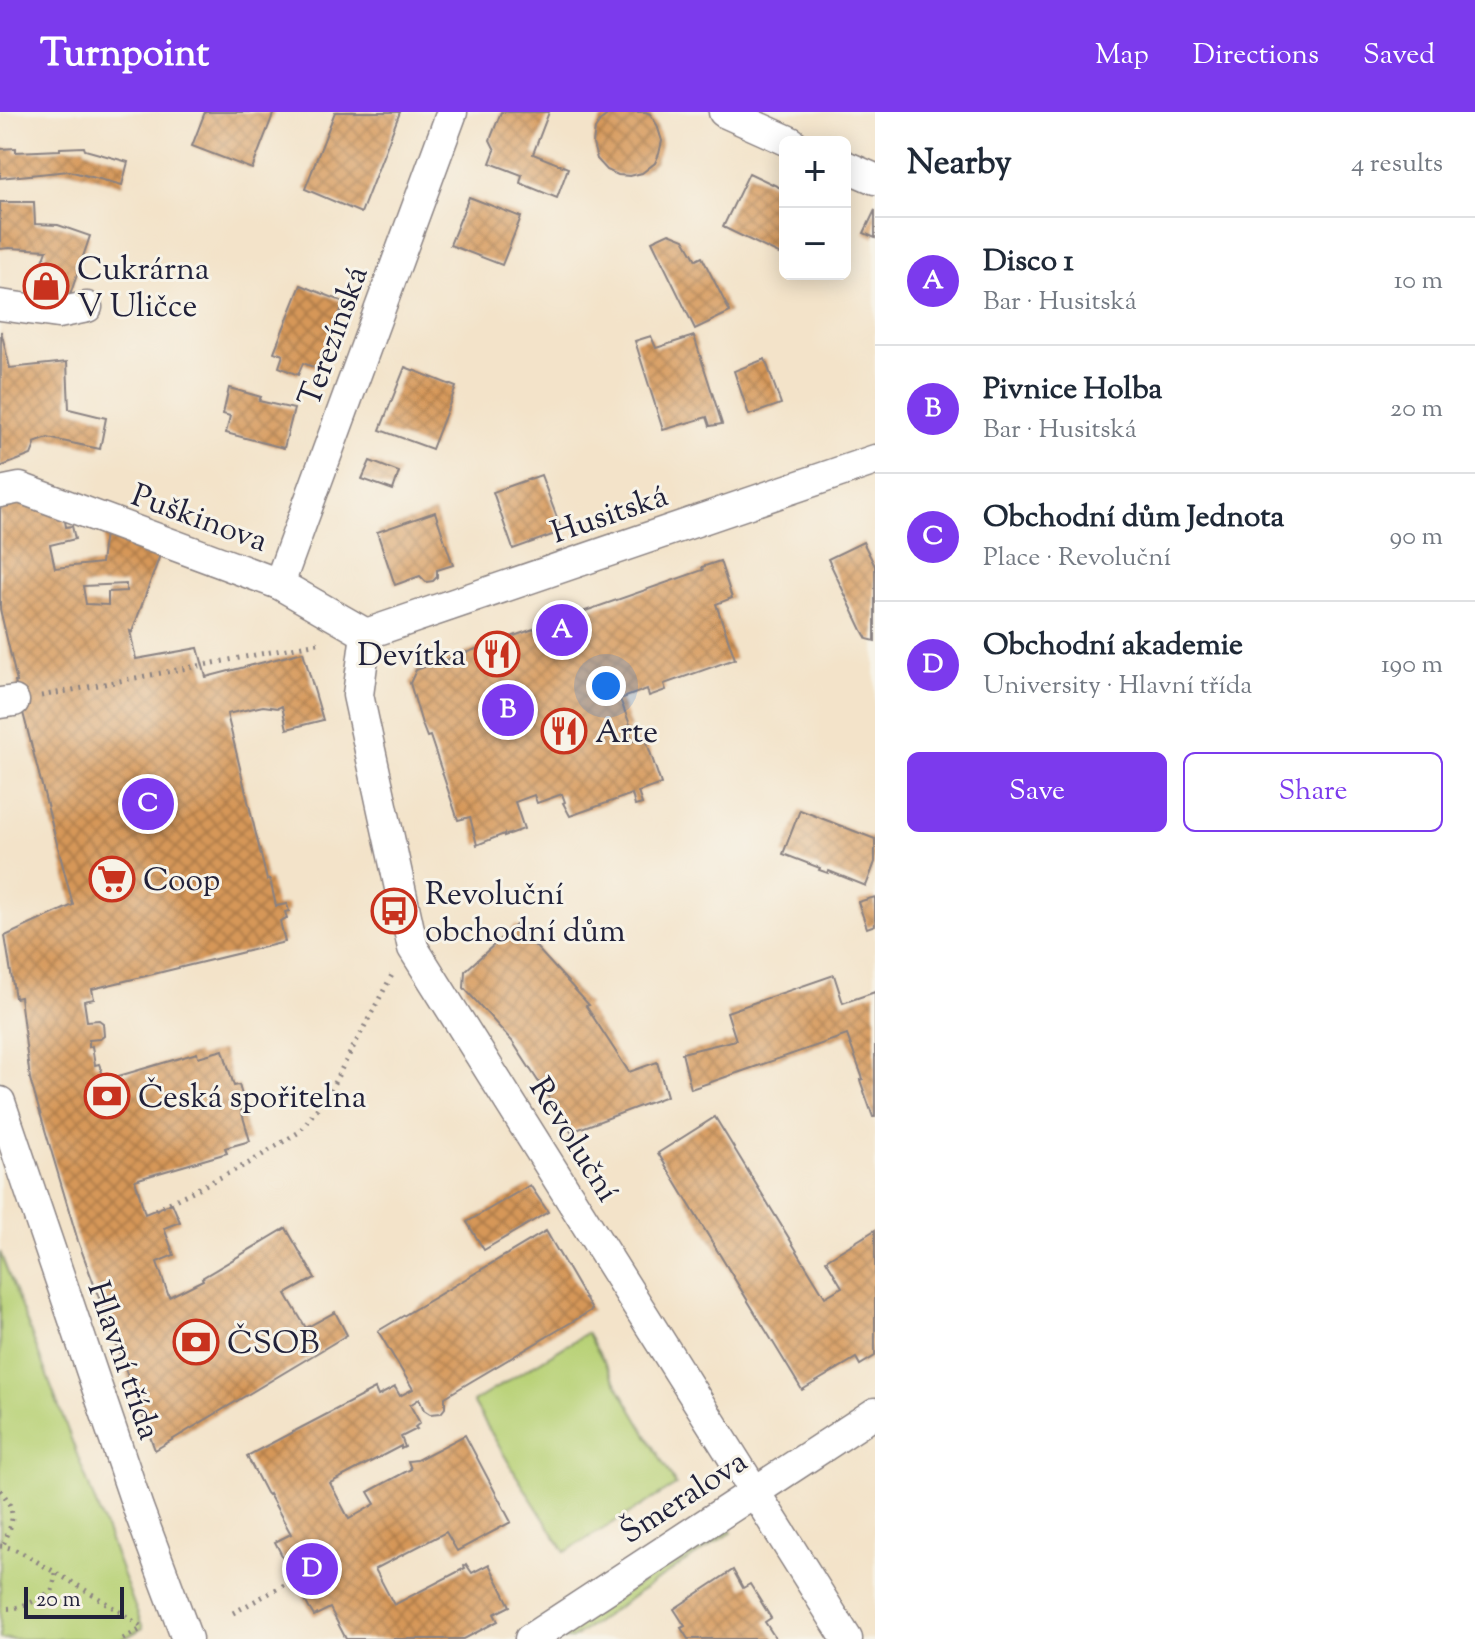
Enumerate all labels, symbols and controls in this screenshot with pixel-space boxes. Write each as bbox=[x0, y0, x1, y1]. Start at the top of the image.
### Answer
text: Turnpoint bbox=[40, 29, 209, 83]
text: Map bbox=[1095, 36, 1149, 76]
text: Directions bbox=[1193, 36, 1319, 76]
text: Saved bbox=[1363, 36, 1435, 76]
map controls bbox=[779, 136, 851, 280]
button: + bbox=[779, 136, 851, 208]
text: Nearby bbox=[907, 140, 1012, 189]
text: 4 results bbox=[1351, 146, 1443, 183]
button: − bbox=[779, 208, 851, 280]
text: Disco 1 bbox=[983, 241, 1074, 284]
place label: Cukrárna V Uličce bbox=[77, 248, 210, 331]
street label: Terezínská bbox=[288, 260, 382, 414]
shop icon: Cukrárna V Uličce bbox=[22, 262, 70, 310]
text: A bbox=[922, 263, 944, 300]
text: 10 m bbox=[1394, 263, 1443, 300]
text: Bar · Husitská bbox=[983, 284, 1137, 321]
text: Pivnice Holba bbox=[983, 369, 1162, 412]
text: B bbox=[925, 391, 941, 428]
text: 20 m bbox=[1390, 391, 1443, 428]
text: Bar · Husitská bbox=[983, 412, 1137, 449]
street label: Puškinova bbox=[124, 474, 274, 566]
street label: Husitská bbox=[545, 474, 675, 557]
text: Obchodní dům Jednota bbox=[983, 497, 1284, 540]
text: C bbox=[923, 519, 943, 556]
text: 90 m bbox=[1390, 519, 1443, 556]
text: Place · Revoluční bbox=[983, 540, 1171, 577]
pin: A bbox=[536, 600, 588, 660]
text: Obchodní akademie bbox=[983, 625, 1243, 668]
restaurant icon: Devítka bbox=[473, 630, 521, 678]
place label: Devítka bbox=[357, 634, 466, 680]
text: D bbox=[923, 647, 943, 684]
text: 190 m bbox=[1381, 647, 1443, 684]
your location bbox=[586, 666, 626, 706]
text: University · Hlavní třída bbox=[983, 668, 1252, 705]
pin: B bbox=[482, 680, 534, 740]
restaurant icon: Arte bbox=[540, 707, 588, 755]
place label: Arte bbox=[595, 711, 658, 757]
button: Save bbox=[907, 752, 1167, 832]
button: Share bbox=[1183, 752, 1443, 832]
pin: C bbox=[122, 774, 174, 834]
supermarket icon: Coop bbox=[88, 855, 136, 903]
place label: Coop bbox=[143, 859, 220, 905]
place label: Revoluční obchodní dům bbox=[425, 873, 626, 956]
bus stop icon: Revoluční obchodní dům bbox=[370, 887, 418, 935]
street label: Revoluční bbox=[516, 1069, 629, 1212]
bank icon: Česká spořitelna bbox=[83, 1072, 131, 1120]
place label: Česká spořitelna bbox=[138, 1076, 367, 1122]
street label: Hlavní třída bbox=[74, 1276, 171, 1447]
bank icon: ČSOB bbox=[172, 1318, 220, 1366]
place label: ČSOB bbox=[227, 1322, 319, 1368]
street label: Šmeralova bbox=[612, 1440, 758, 1557]
pin: D bbox=[286, 1539, 338, 1599]
scale bar bbox=[24, 1583, 124, 1619]
text: 20 m bbox=[36, 1585, 81, 1617]

